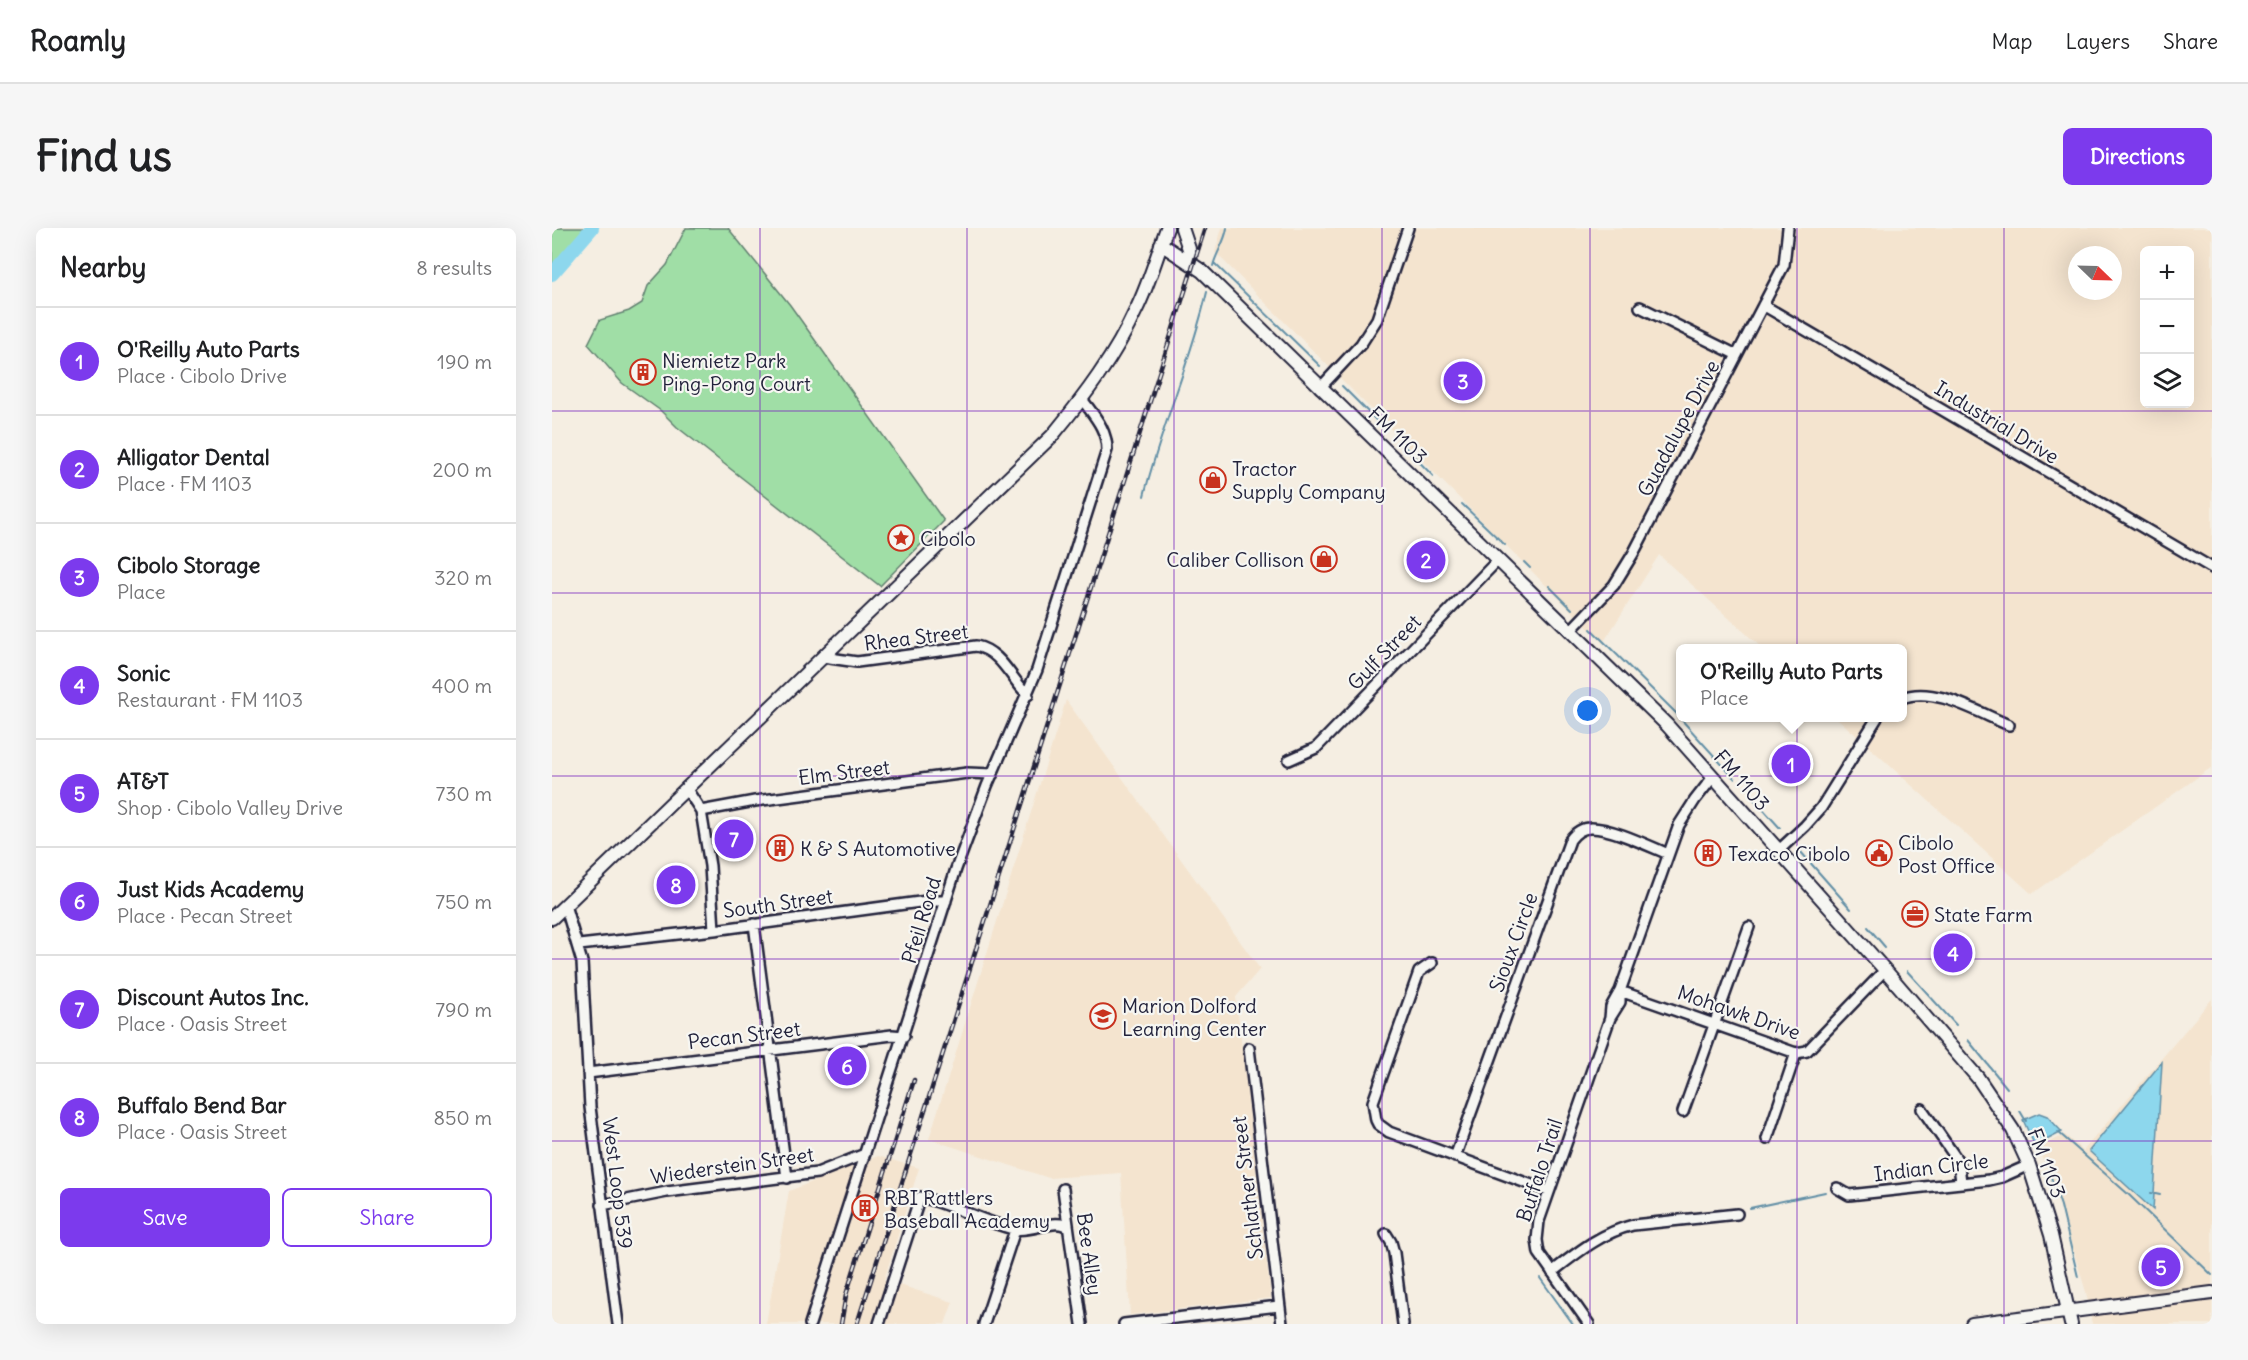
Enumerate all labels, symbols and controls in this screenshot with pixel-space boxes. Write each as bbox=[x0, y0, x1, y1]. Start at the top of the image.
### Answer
text: Roamly bbox=[30, 23, 126, 59]
text: Map bbox=[1992, 28, 2032, 55]
text: Layers bbox=[2065, 28, 2130, 55]
text: Share bbox=[2163, 28, 2218, 55]
button: Directions bbox=[2063, 128, 2212, 185]
text: Find us bbox=[36, 130, 172, 182]
north arrow bbox=[2068, 246, 2122, 300]
map controls bbox=[2140, 246, 2194, 408]
button: + bbox=[2140, 246, 2194, 300]
text: Nearby bbox=[60, 251, 146, 284]
text: 8 results bbox=[416, 255, 492, 280]
button: − bbox=[2140, 300, 2194, 354]
text: O'Reilly Auto Parts bbox=[117, 335, 300, 363]
place label: Niemietz Park Ping-Pong Court bbox=[662, 348, 811, 396]
text: 1 bbox=[76, 349, 83, 374]
text: 190 m bbox=[437, 349, 492, 374]
button: layers bbox=[2140, 354, 2194, 408]
street label: Guadalupe Drive bbox=[1632, 355, 1724, 501]
building icon: Niemietz Park Ping-Pong Court bbox=[628, 357, 658, 387]
pin: 3 bbox=[1444, 358, 1482, 404]
text: Place · Cibolo Drive bbox=[117, 363, 287, 388]
street label: Industrial Drive bbox=[1931, 375, 2063, 469]
street label: FM 1103 bbox=[1363, 401, 1433, 469]
text: Alligator Dental bbox=[117, 443, 270, 471]
place label: Tractor Supply Company bbox=[1232, 456, 1386, 504]
text: 2 bbox=[74, 457, 85, 482]
text: 200 m bbox=[432, 457, 492, 482]
shop icon: Tractor Supply Company bbox=[1198, 465, 1228, 495]
text: Place · FM 1103 bbox=[117, 471, 252, 496]
place icon: Cibolo bbox=[886, 523, 916, 553]
place label: Cibolo bbox=[920, 526, 976, 551]
pin: 2 bbox=[1406, 538, 1446, 582]
shop icon: Caliber Collison bbox=[1309, 544, 1339, 574]
place label: Caliber Collison bbox=[1166, 547, 1304, 572]
text: Cibolo Storage bbox=[117, 551, 260, 579]
text: 3 bbox=[74, 565, 85, 590]
text: 320 m bbox=[434, 565, 492, 590]
text: Place bbox=[117, 579, 165, 604]
street label: Gulf Street bbox=[1342, 609, 1426, 695]
street label: Rhea Street bbox=[863, 618, 970, 656]
popup bbox=[1676, 644, 1907, 722]
text: O'Reilly Auto Parts bbox=[1700, 657, 1883, 685]
text: Sonic bbox=[117, 659, 170, 687]
text: 4 bbox=[74, 673, 85, 698]
text: 400 m bbox=[432, 673, 492, 698]
text: Place bbox=[1700, 685, 1749, 710]
text: Restaurant · FM 1103 bbox=[117, 687, 303, 712]
your location bbox=[1573, 696, 1602, 725]
pin: 1 bbox=[1772, 742, 1810, 786]
street label: FM 1103 bbox=[1709, 744, 1775, 816]
street label: Elm Street bbox=[797, 754, 891, 790]
text: AT&T bbox=[117, 767, 169, 795]
text: 5 bbox=[74, 781, 85, 806]
text: 730 m bbox=[435, 781, 492, 806]
text: Shop · Cibolo Valley Drive bbox=[117, 795, 343, 820]
pin: 7 bbox=[714, 816, 753, 862]
place label: Cibolo Post Office bbox=[1898, 830, 1995, 878]
building icon: K & S Automotive bbox=[765, 833, 795, 863]
place label: K & S Automotive bbox=[800, 836, 956, 861]
building icon: Texaco Cibolo bbox=[1693, 838, 1723, 868]
public building icon: Cibolo Post Office bbox=[1864, 838, 1894, 868]
place label: Texaco Cibolo bbox=[1728, 841, 1850, 866]
pin: 8 bbox=[656, 862, 696, 908]
street label: Pfeil Road bbox=[896, 873, 946, 966]
text: Just Kids Academy bbox=[117, 875, 304, 903]
street label: South Street bbox=[722, 883, 835, 923]
text: 6 bbox=[74, 889, 85, 914]
text: 750 m bbox=[435, 889, 492, 914]
street label: Sioux Circle bbox=[1483, 889, 1543, 995]
office icon: State Farm bbox=[1900, 899, 1930, 929]
place label: State Farm bbox=[1934, 902, 2033, 927]
text: Place · Pecan Street bbox=[117, 903, 293, 928]
pin: 4 bbox=[1934, 930, 1972, 976]
street label: Mohawk Drive bbox=[1674, 979, 1804, 1045]
text: Discount Autos Inc. bbox=[117, 983, 309, 1011]
place label: Marion Dolford Learning Center bbox=[1122, 993, 1266, 1041]
text: 7 bbox=[75, 997, 84, 1022]
text: 790 m bbox=[435, 997, 492, 1022]
school or university icon: Marion Dolford Learning Center bbox=[1088, 1001, 1118, 1031]
text: Place · Oasis Street bbox=[117, 1011, 287, 1036]
street label: Pecan Street bbox=[686, 1016, 802, 1054]
pin: 6 bbox=[828, 1044, 866, 1088]
text: Buffalo Bend Bar bbox=[117, 1091, 287, 1119]
text: 8 bbox=[74, 1105, 85, 1130]
text: 850 m bbox=[434, 1105, 492, 1130]
street label: Schlather Street bbox=[1226, 1115, 1268, 1261]
street label: Buffalo Trail bbox=[1511, 1115, 1567, 1225]
street label: West Loop 539 bbox=[598, 1116, 638, 1250]
text: Place · Oasis Street bbox=[117, 1119, 287, 1144]
street label: FM 1103 bbox=[2022, 1125, 2072, 1201]
street label: Wiederstein Street bbox=[649, 1141, 816, 1189]
street label: Indian Circle bbox=[1872, 1148, 1990, 1186]
place label: RBI Rattlers Baseball Academy bbox=[884, 1185, 1050, 1233]
button: Save bbox=[60, 1188, 270, 1247]
button: Share bbox=[282, 1188, 492, 1247]
building icon: RBI Rattlers Baseball Academy bbox=[850, 1193, 880, 1223]
street label: Bee Alley bbox=[1072, 1211, 1108, 1297]
pin: 5 bbox=[2142, 1244, 2180, 1290]

